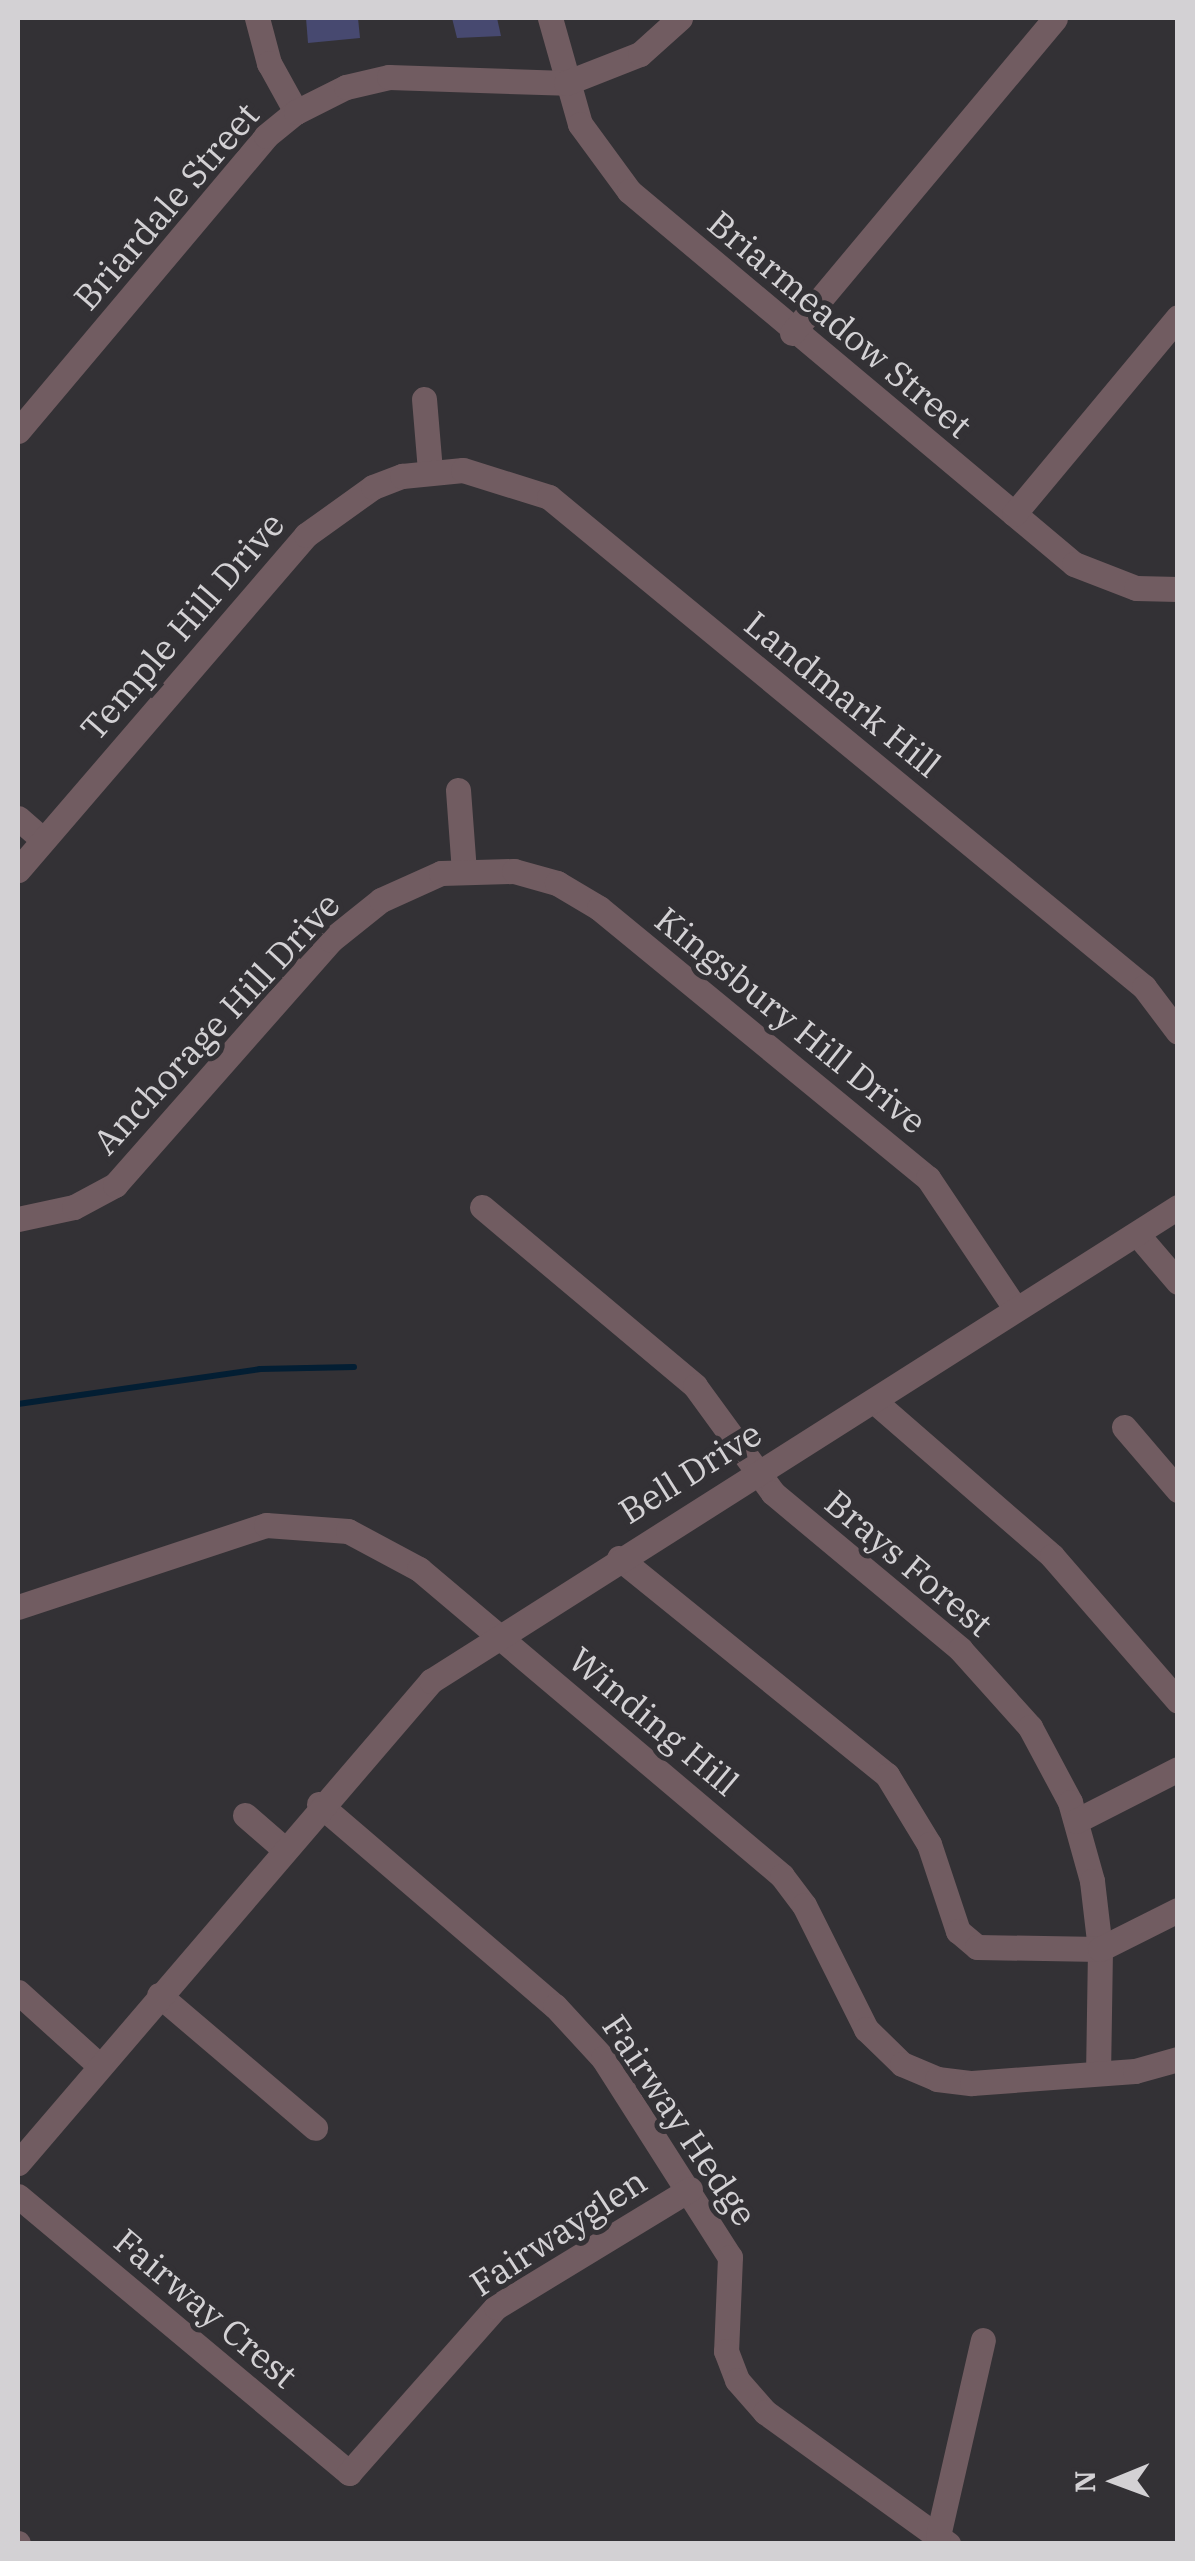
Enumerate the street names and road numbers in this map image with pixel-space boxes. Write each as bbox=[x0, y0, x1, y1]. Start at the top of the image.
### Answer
street label: Briardale Street bbox=[65, 94, 267, 318]
street label: Briarmeadow Street bbox=[700, 202, 980, 446]
street label: Temple Hill Drive bbox=[72, 503, 292, 749]
street label: Landmark Hill bbox=[737, 602, 949, 786]
street label: Anchorage Hill Drive bbox=[84, 884, 348, 1162]
street label: Kingsbury Hill Drive bbox=[647, 898, 935, 1142]
street label: Bell Drive bbox=[611, 1412, 769, 1532]
street label: Brays Forest bbox=[817, 1481, 1001, 1645]
street label: Winding Hill bbox=[561, 1638, 747, 1804]
street label: Fairway Hedge bbox=[594, 2007, 766, 2233]
street label: Fairwayglen bbox=[462, 2160, 654, 2304]
street label: Fairway Crest bbox=[106, 2219, 306, 2397]

